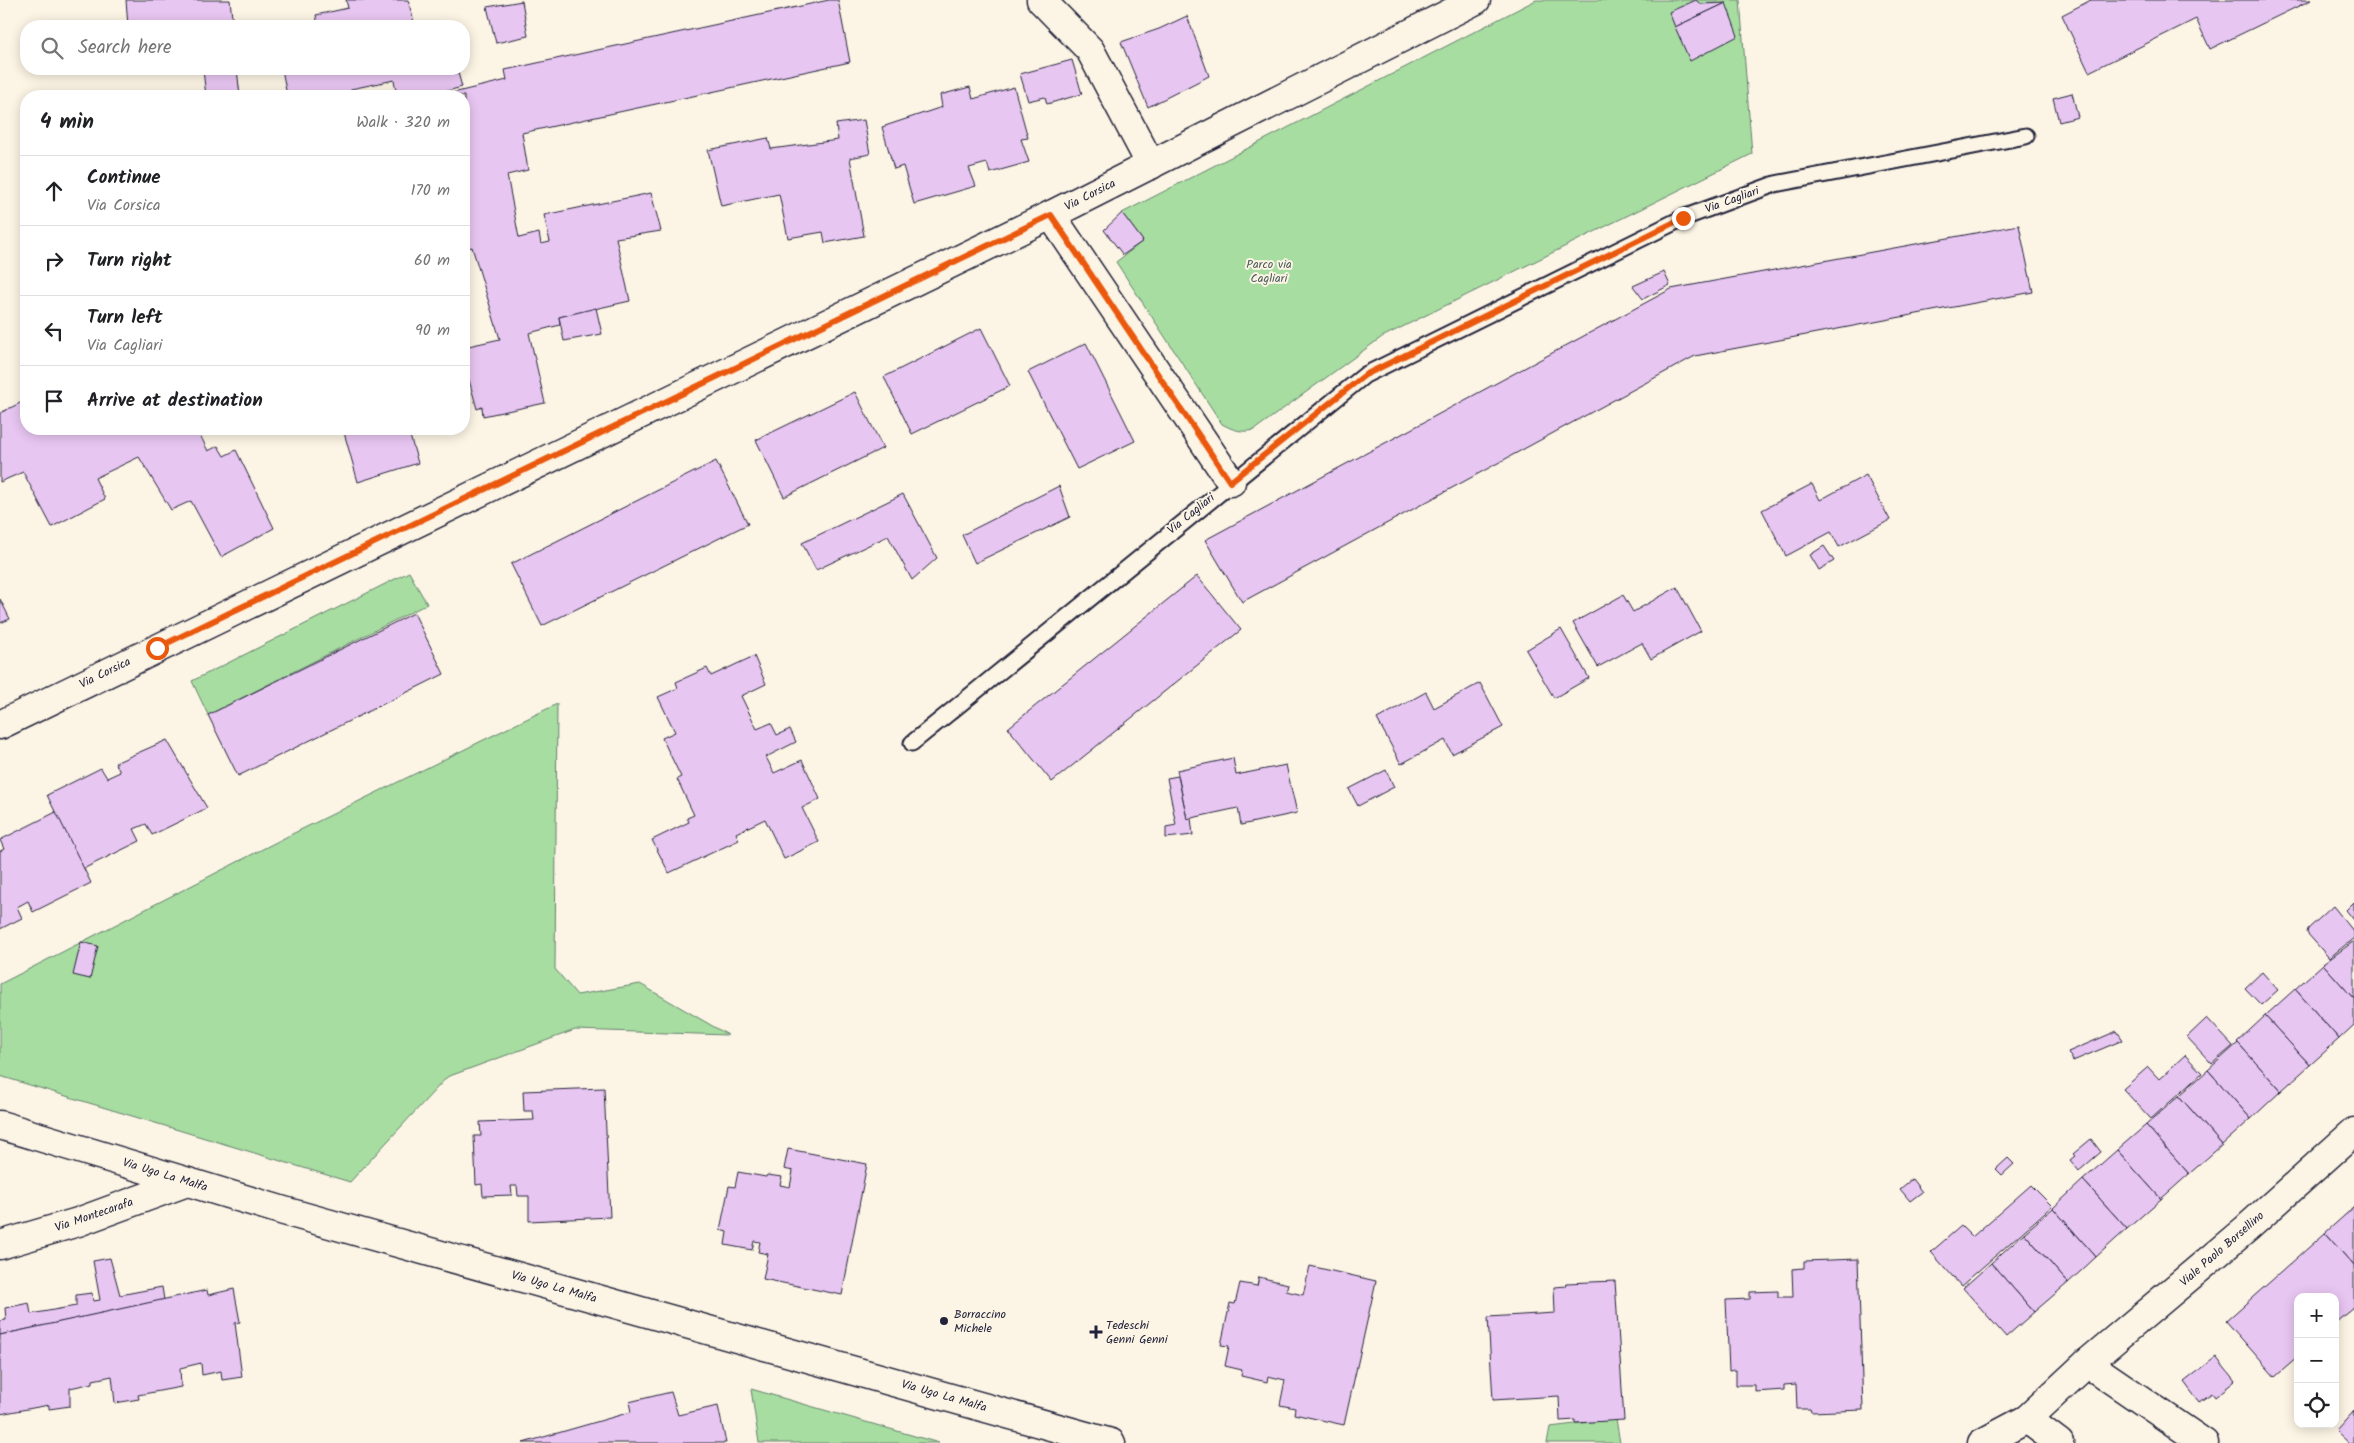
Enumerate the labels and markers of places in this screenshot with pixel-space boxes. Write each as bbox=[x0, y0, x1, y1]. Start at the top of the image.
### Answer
place label: Borraccino Michele bbox=[954, 1305, 1006, 1338]
marker: Borraccino Michele bbox=[938, 1315, 950, 1327]
place label: Tedeschi Genni Genni bbox=[1106, 1316, 1169, 1349]
marker: Tedeschi Genni Genni bbox=[1090, 1326, 1102, 1338]

